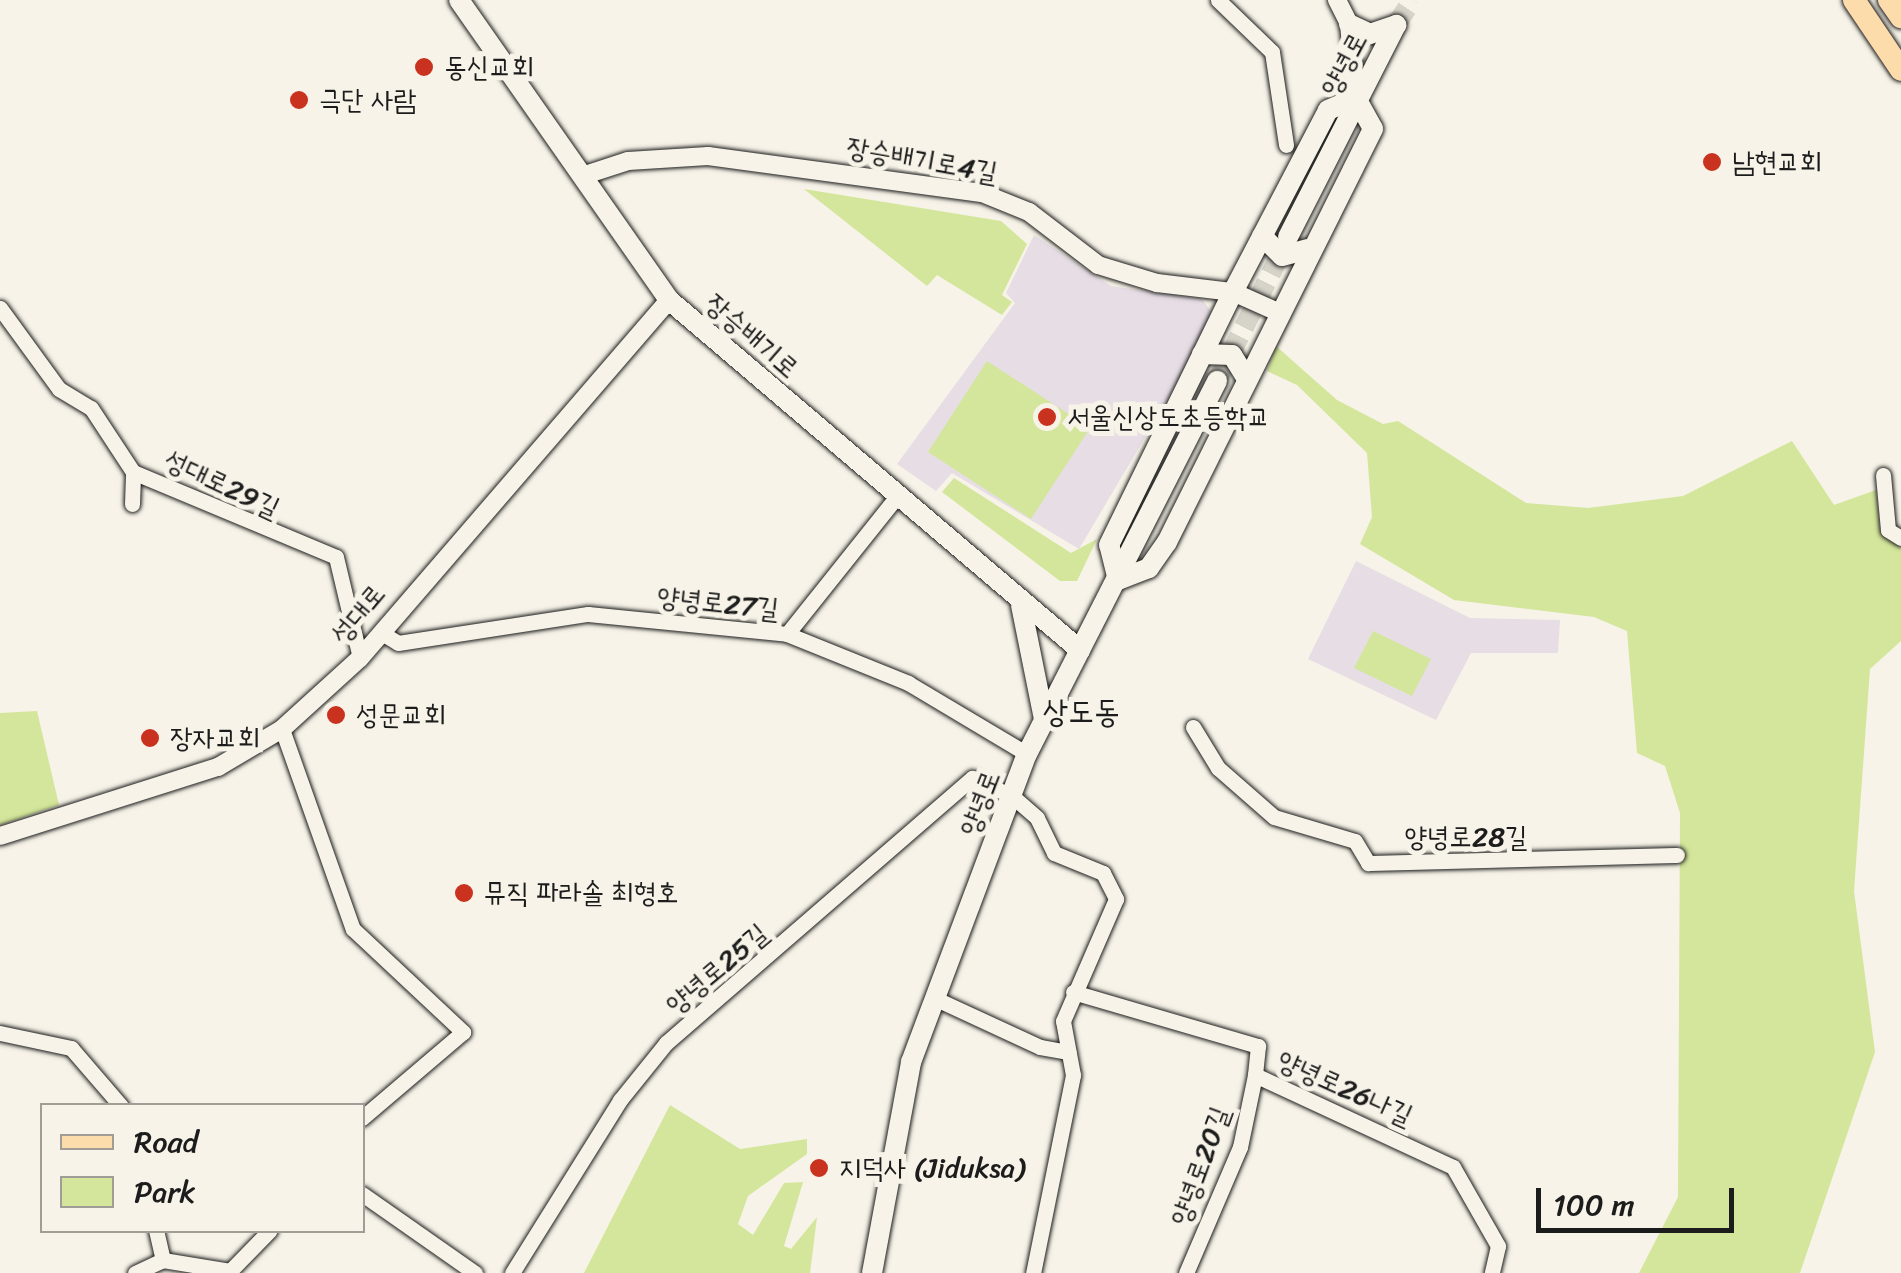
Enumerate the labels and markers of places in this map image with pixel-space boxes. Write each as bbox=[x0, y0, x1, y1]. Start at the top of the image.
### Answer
place label: 동신교회 bbox=[444, 50, 534, 84]
marker: 동신교회 bbox=[413, 56, 435, 78]
place label: 극단 사람 bbox=[319, 83, 416, 117]
marker: 극단 사람 bbox=[288, 89, 310, 111]
place label: 남현교회 bbox=[1732, 145, 1822, 179]
marker: 남현교회 bbox=[1701, 151, 1723, 173]
place label: 서울신상도초등학교 bbox=[1067, 400, 1270, 434]
marker: 서울신상도초등학교 bbox=[1036, 406, 1058, 428]
place label: 성문교회 bbox=[356, 698, 446, 732]
marker: 성문교회 bbox=[325, 704, 347, 726]
place label: 장자교회 bbox=[170, 721, 260, 755]
marker: 장자교회 bbox=[139, 727, 161, 749]
place label: 뮤직 파라솔 최형호 bbox=[484, 876, 679, 910]
marker: 뮤직 파라솔 최형호 bbox=[453, 882, 475, 904]
place label: 지덕사 (Jiduksa) bbox=[839, 1151, 1025, 1185]
marker: 지덕사 (Jiduksa) bbox=[808, 1157, 830, 1179]

